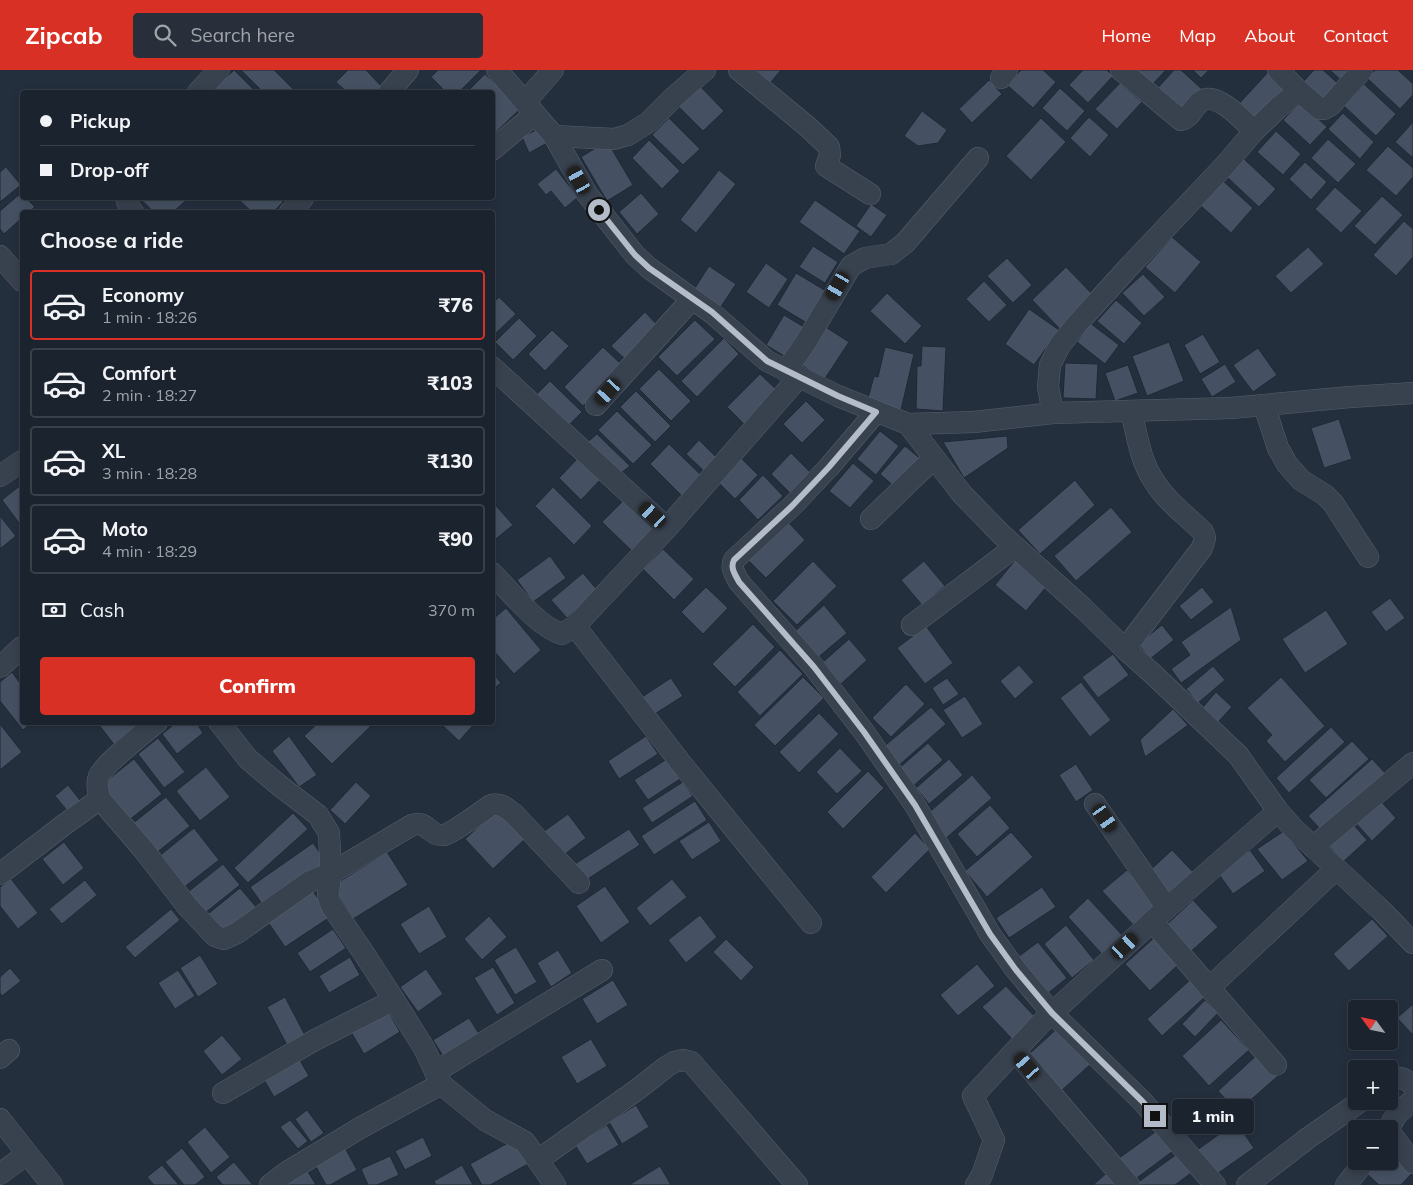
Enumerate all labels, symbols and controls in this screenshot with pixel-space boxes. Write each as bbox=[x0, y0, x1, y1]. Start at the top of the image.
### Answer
search box bbox=[133, 13, 483, 58]
text: Zipcab bbox=[25, 20, 103, 50]
icon: search bbox=[151, 21, 179, 49]
text: Search here bbox=[191, 23, 295, 47]
text: Home bbox=[1101, 24, 1151, 47]
text: Map bbox=[1179, 24, 1216, 47]
text: About bbox=[1244, 24, 1295, 47]
text: Contact bbox=[1323, 24, 1388, 47]
text: Pickup bbox=[70, 109, 131, 133]
text: Drop-off bbox=[70, 158, 148, 182]
car bbox=[565, 163, 592, 197]
route start bbox=[588, 199, 610, 221]
text: Choose a ride bbox=[40, 226, 183, 254]
car bbox=[824, 269, 851, 303]
icon: car bbox=[42, 283, 87, 328]
text: Economy bbox=[102, 283, 184, 307]
text: ₹76 bbox=[439, 293, 473, 317]
text: 1 min · 18:26 bbox=[102, 307, 197, 327]
icon: car bbox=[42, 361, 87, 406]
text: Comfort bbox=[102, 361, 176, 385]
text: ₹103 bbox=[427, 371, 473, 395]
car bbox=[592, 376, 623, 408]
text: 2 min · 18:27 bbox=[102, 385, 197, 405]
icon: car bbox=[42, 439, 87, 484]
text: XL bbox=[102, 439, 125, 463]
text: ₹130 bbox=[427, 449, 473, 473]
text: 3 min · 18:28 bbox=[102, 463, 197, 483]
car bbox=[636, 499, 669, 531]
icon: car bbox=[42, 517, 87, 562]
text: Moto bbox=[102, 517, 148, 541]
text: ₹90 bbox=[439, 527, 473, 551]
text: 4 min · 18:29 bbox=[102, 541, 197, 561]
icon: cash bbox=[40, 596, 68, 624]
text: Cash bbox=[80, 598, 125, 622]
text: 370 m bbox=[428, 600, 475, 620]
button: Confirm bbox=[40, 657, 475, 715]
car bbox=[1090, 801, 1119, 835]
car bbox=[1108, 930, 1141, 962]
north arrow bbox=[1348, 1000, 1398, 1050]
map controls bbox=[1348, 1000, 1398, 1170]
car bbox=[1011, 1050, 1042, 1082]
button: + bbox=[1348, 1060, 1398, 1110]
callout: 1 min bbox=[1172, 1098, 1255, 1134]
route end bbox=[1144, 1105, 1166, 1127]
text: 1 min bbox=[1192, 1106, 1234, 1126]
button: − bbox=[1348, 1120, 1398, 1170]

